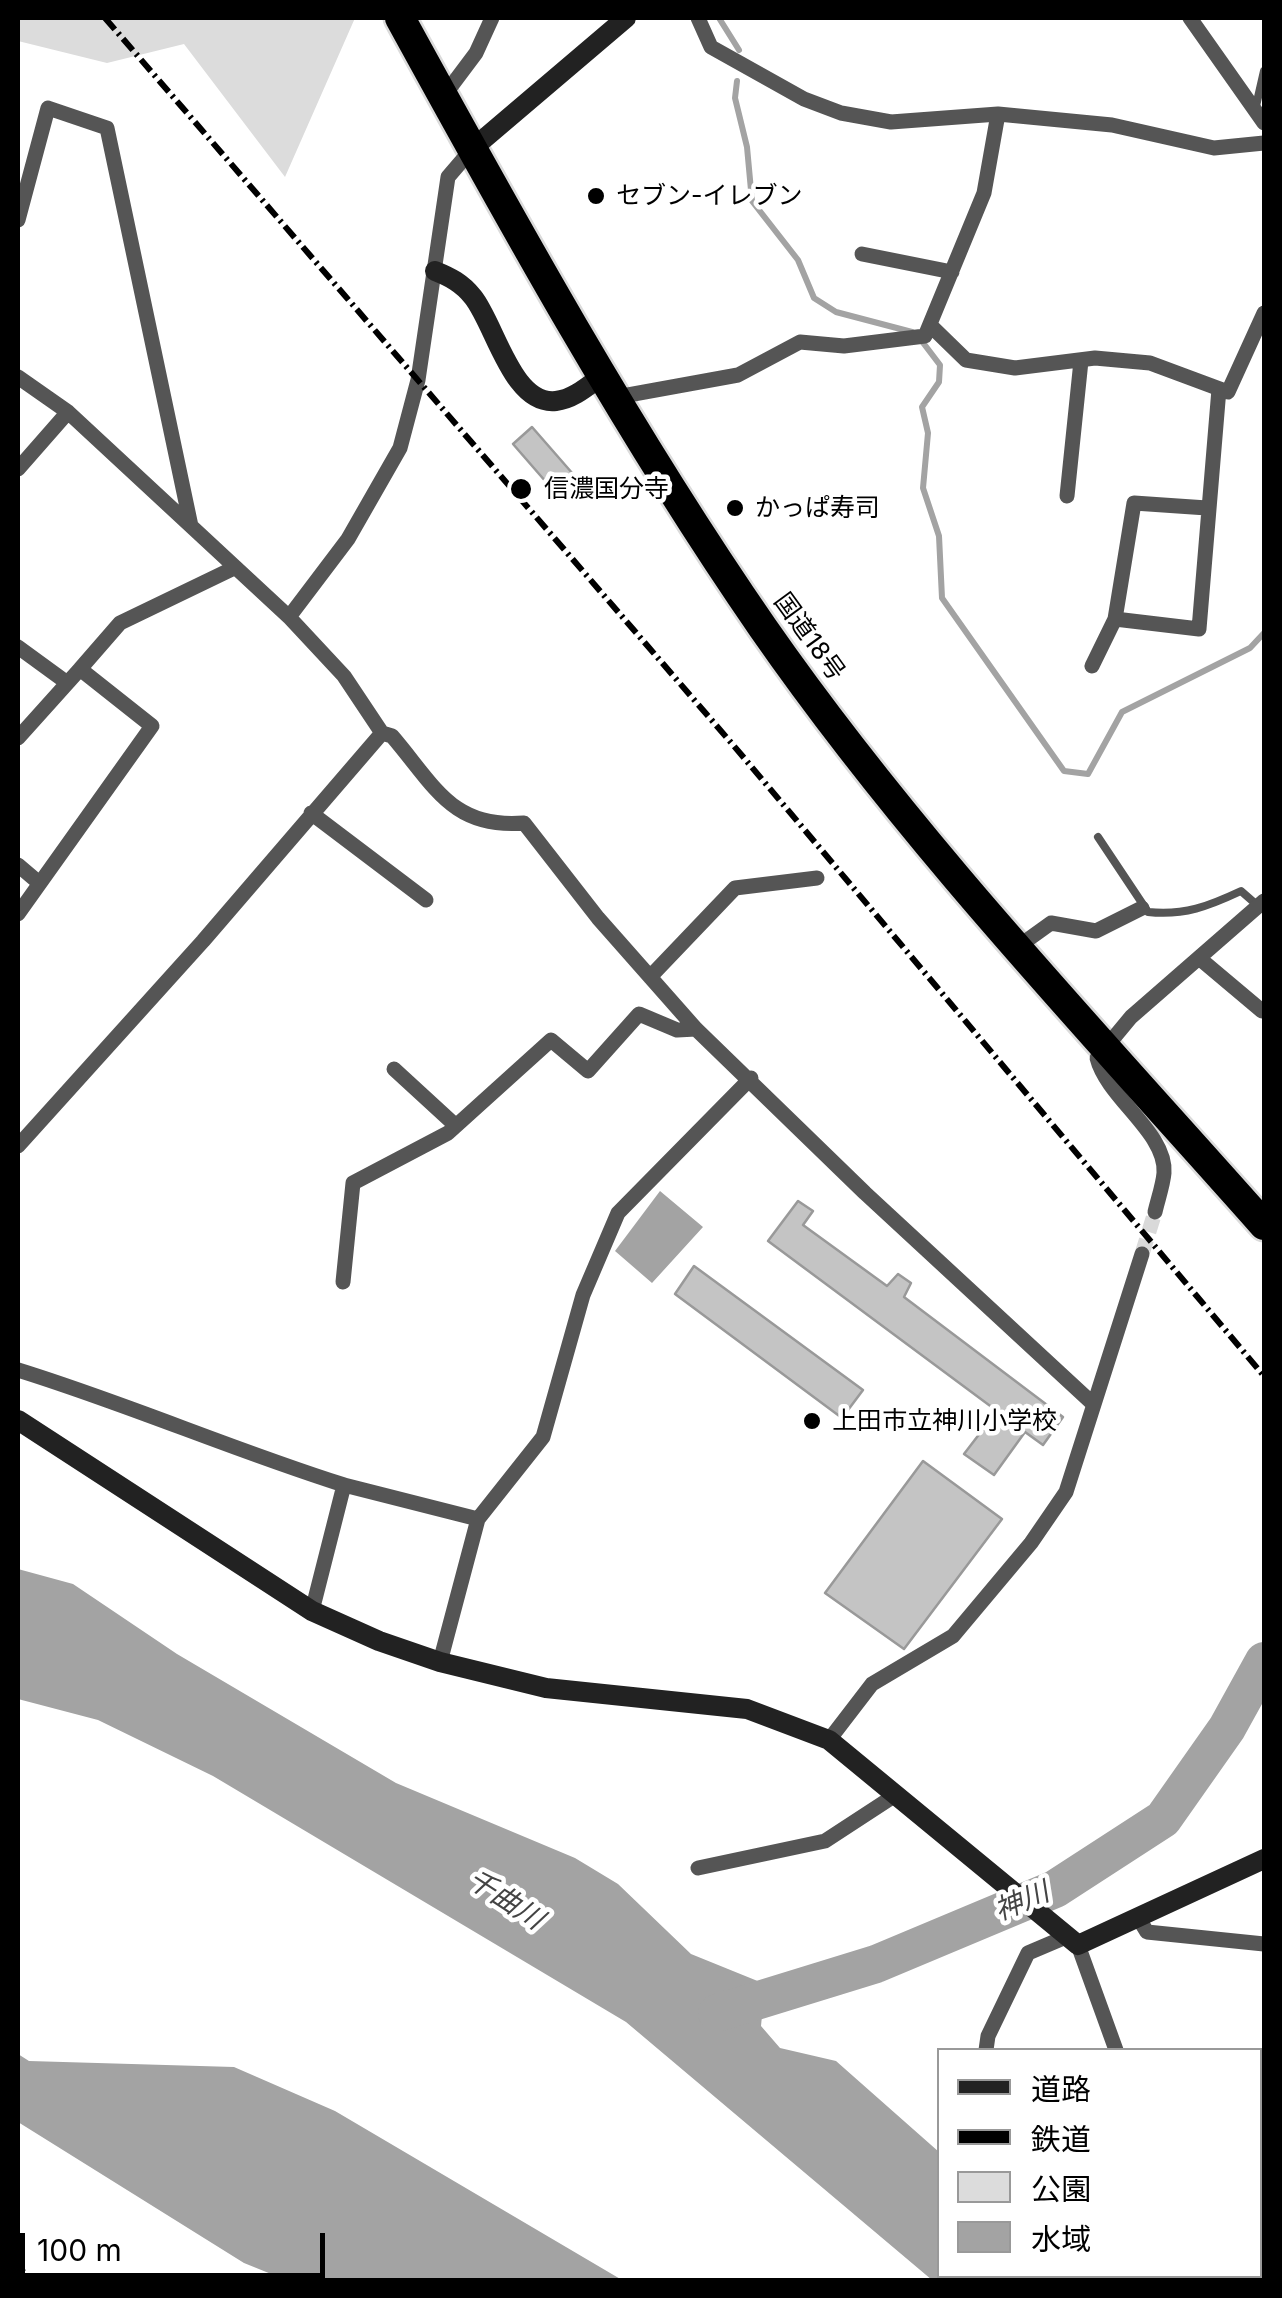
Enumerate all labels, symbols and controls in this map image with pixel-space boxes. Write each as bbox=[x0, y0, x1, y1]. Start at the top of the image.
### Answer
place label: セブン-イレブン bbox=[616, 181, 802, 211]
marker: セブン-イレブン bbox=[585, 185, 607, 207]
place label: 信濃国分寺 bbox=[544, 474, 669, 504]
marker: 信濃国分寺 bbox=[508, 476, 534, 502]
place label: かっぱ寿司 bbox=[755, 493, 880, 523]
marker: かっぱ寿司 bbox=[724, 497, 746, 519]
street label: 国道18号 bbox=[767, 587, 851, 687]
place label: 上田市立神川小学校 bbox=[832, 1406, 1057, 1436]
marker: 上田市立神川小学校 bbox=[801, 1410, 823, 1432]
water label: 千曲川 bbox=[461, 1863, 549, 1937]
water label: 神川 bbox=[990, 1876, 1054, 1928]
legend bbox=[937, 2048, 1262, 2278]
text: 道路 bbox=[1031, 2071, 1091, 2107]
text: 鉄道 bbox=[1031, 2121, 1091, 2157]
text: 公園 bbox=[1031, 2171, 1091, 2207]
scale bar bbox=[25, 2213, 330, 2275]
text: 水域 bbox=[1031, 2221, 1091, 2257]
text: 100 m bbox=[37, 2232, 122, 2268]

